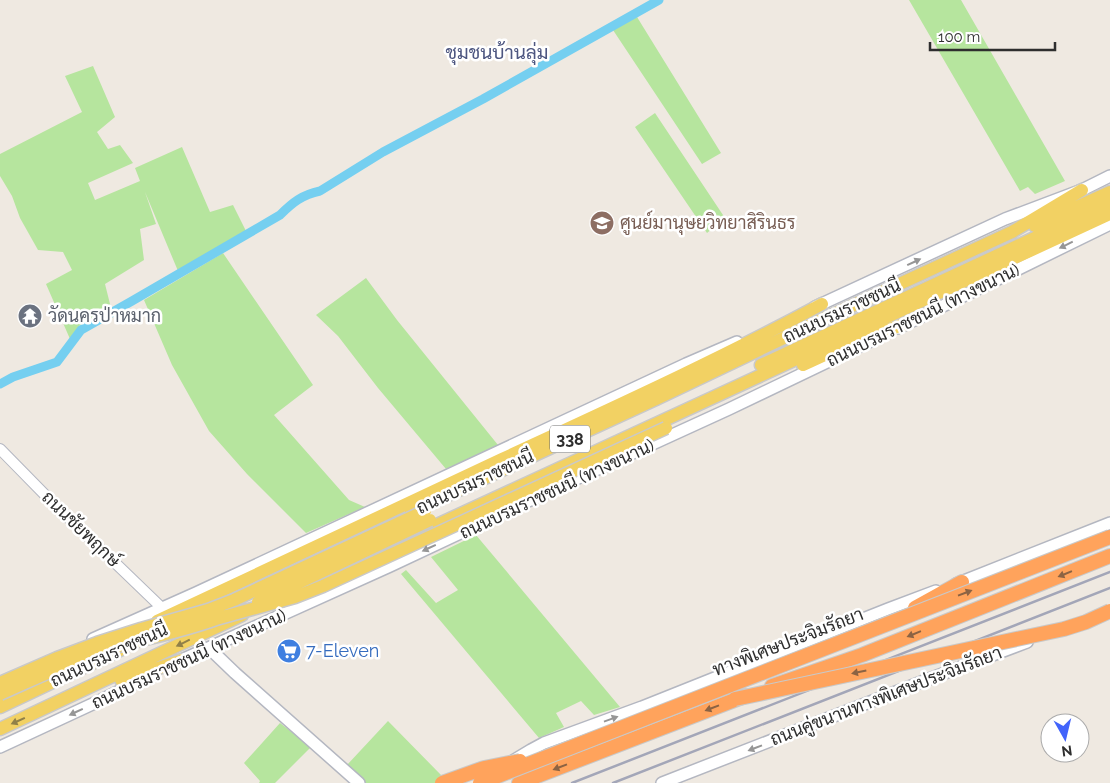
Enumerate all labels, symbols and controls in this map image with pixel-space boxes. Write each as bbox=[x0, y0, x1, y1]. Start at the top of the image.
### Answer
scale bar bbox=[930, 20, 1055, 52]
text: 100 m bbox=[938, 28, 980, 46]
district label: ชุมชนบ้านลุ่ม bbox=[445, 41, 549, 65]
school or university icon: ศูนย์มานุษยวิทยาสิรินธร bbox=[589, 210, 615, 236]
place label: ศูนย์มานุษยวิทยาสิรินธร bbox=[620, 210, 796, 236]
one-way arrow bbox=[1059, 241, 1073, 249]
street label: ถนนบรมราชชนนี (ทางขนาน) bbox=[822, 257, 1023, 371]
one-way arrow bbox=[907, 257, 921, 265]
street label: ถนนบรมราชชนนี bbox=[779, 272, 904, 347]
temple icon: วัดนครป่าหมาก bbox=[17, 303, 43, 329]
place label: วัดนครป่าหมาก bbox=[48, 305, 161, 326]
road number: 338 bbox=[550, 426, 590, 452]
street label: ถนนบรมราชชนนี (ทางขนาน) bbox=[455, 432, 658, 543]
street label: ถนนบรมราชชนนี bbox=[412, 443, 537, 518]
street label: ถนนชัยพฤกษ์ bbox=[37, 485, 127, 572]
one-way arrow bbox=[422, 544, 437, 552]
one-way arrow bbox=[1057, 570, 1072, 578]
one-way arrow bbox=[958, 589, 973, 596]
street label: ถนนบรมราชชนนี (ทางขนาน) bbox=[87, 602, 290, 713]
street label: ทางพิเศษประจิมรัถยา bbox=[710, 603, 866, 680]
street label: ถนนบรมราชชนนี bbox=[46, 616, 171, 691]
one-way arrow bbox=[906, 630, 921, 638]
supermarket icon: 7-Eleven bbox=[276, 638, 302, 664]
one-way arrow bbox=[176, 639, 190, 647]
place label: 7-Eleven bbox=[306, 640, 379, 661]
street label: ถนนคู่ขนานทางพิเศษประจิมรัถยา bbox=[767, 641, 1006, 752]
one-way arrow bbox=[852, 668, 867, 676]
one-way arrow bbox=[705, 705, 719, 713]
one-way arrow bbox=[69, 708, 83, 716]
north arrow bbox=[1040, 713, 1090, 763]
one-way arrow bbox=[604, 714, 619, 722]
one-way arrow bbox=[11, 718, 25, 726]
text: N bbox=[1060, 742, 1073, 760]
one-way arrow bbox=[747, 744, 762, 752]
one-way arrow bbox=[553, 764, 568, 771]

